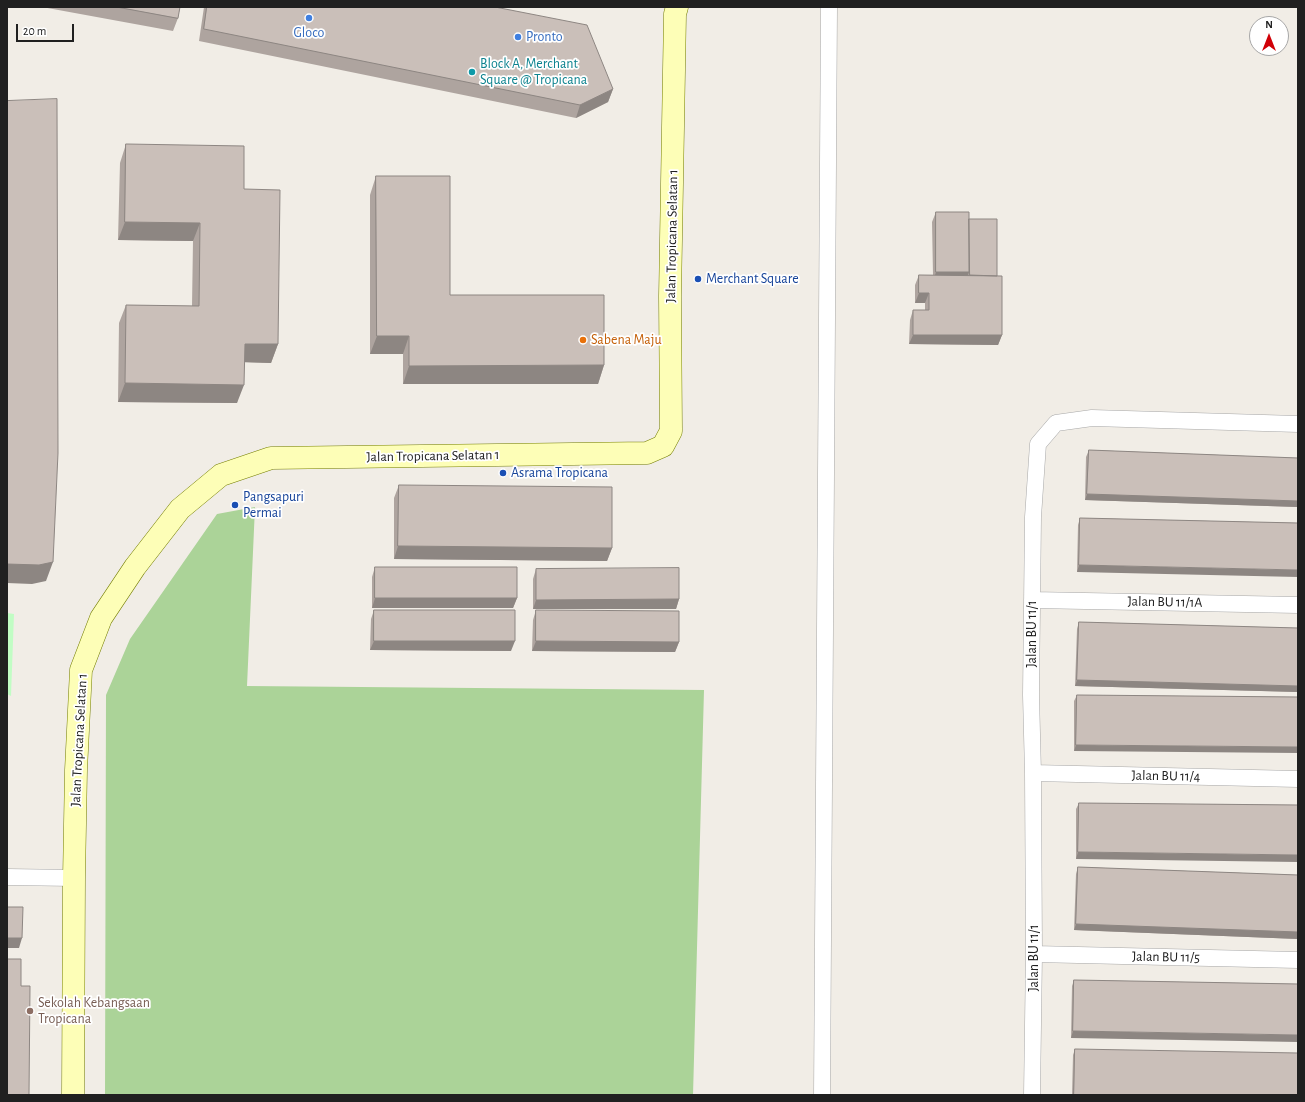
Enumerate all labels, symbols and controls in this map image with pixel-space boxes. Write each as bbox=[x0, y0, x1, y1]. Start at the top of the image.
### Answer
marker: Gloco bbox=[304, 13, 314, 23]
scale bar bbox=[18, 16, 76, 42]
north arrow bbox=[1249, 16, 1289, 56]
text: N bbox=[1265, 19, 1273, 30]
text: 20 m bbox=[23, 25, 46, 37]
place label: Gloco bbox=[294, 25, 324, 41]
place label: Pronto bbox=[526, 29, 563, 45]
marker: Pronto bbox=[513, 32, 523, 42]
place label: Block A, Merchant Square @ Tropicana bbox=[480, 56, 587, 88]
marker: Block A, Merchant Square @ Tropicana bbox=[467, 67, 477, 77]
street label: Jalan Tropicana Selatan 1 bbox=[662, 169, 682, 303]
place label: Merchant Square bbox=[706, 271, 799, 287]
marker: Merchant Square bbox=[693, 274, 703, 284]
place label: Sabena Maju bbox=[591, 332, 662, 348]
marker: Sabena Maju bbox=[578, 335, 588, 345]
street label: Jalan Tropicana Selatan 1 bbox=[366, 446, 500, 466]
place label: Asrama Tropicana bbox=[511, 465, 608, 481]
marker: Asrama Tropicana bbox=[498, 468, 508, 478]
place label: Pangsapuri Permai bbox=[243, 489, 304, 522]
marker: Pangsapuri Permai bbox=[230, 500, 240, 510]
street label: Jalan BU 11/1A bbox=[1127, 593, 1203, 611]
street label: Jalan BU 11/1 bbox=[1024, 601, 1040, 667]
street label: Jalan Tropicana Selatan 1 bbox=[67, 673, 91, 807]
street label: Jalan BU 11/4 bbox=[1131, 767, 1201, 785]
street label: Jalan BU 11/1 bbox=[1026, 925, 1042, 991]
street label: Jalan BU 11/5 bbox=[1132, 948, 1200, 966]
place label: Sekolah Kebangsaan Tropicana bbox=[38, 995, 150, 1028]
marker: Sekolah Kebangsaan Tropicana bbox=[25, 1006, 35, 1016]

